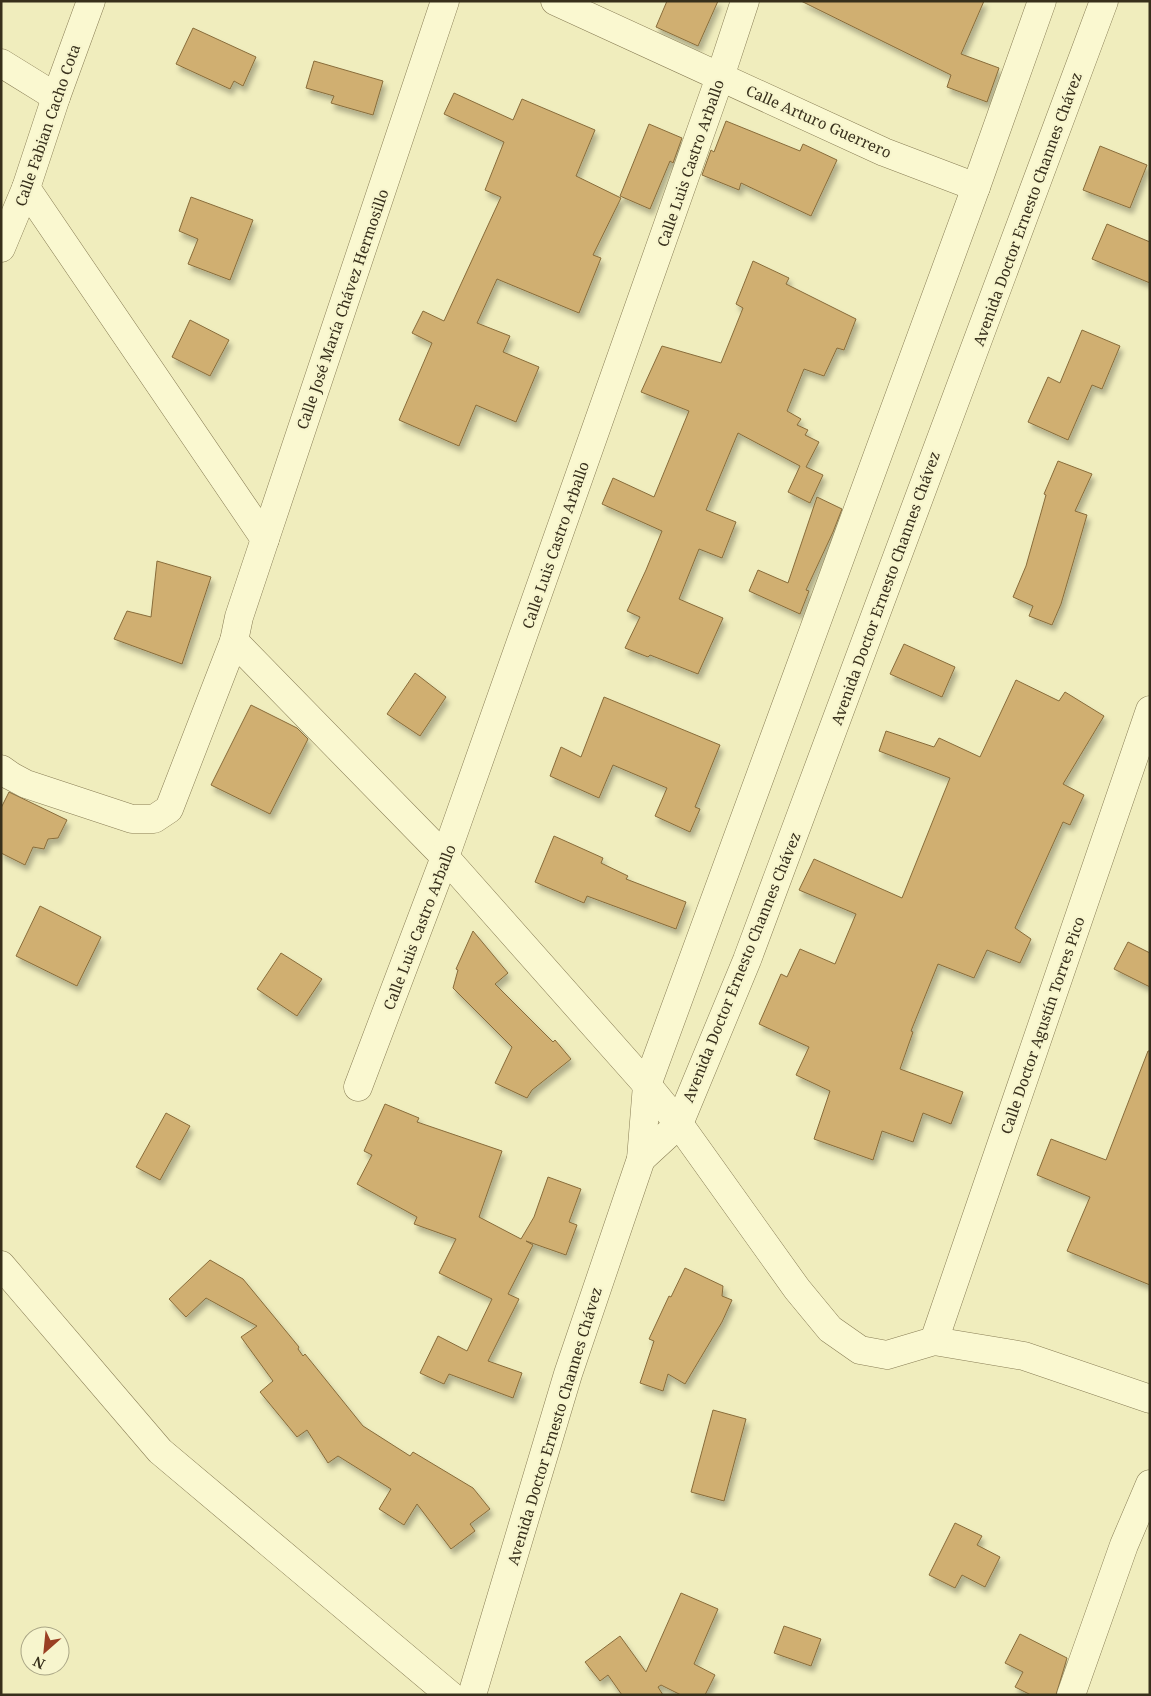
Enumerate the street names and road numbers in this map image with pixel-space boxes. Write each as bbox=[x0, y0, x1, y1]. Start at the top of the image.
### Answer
street label: Calle Fabian Cacho Cota bbox=[10, 41, 84, 209]
street label: Avenida Doctor Ernesto Channes Chávez bbox=[968, 69, 1086, 349]
street label: Calle Luis Castro Arballo bbox=[652, 77, 728, 249]
street label: Calle Arturo Guerrero bbox=[743, 80, 895, 162]
street label: Calle José María Chávez Hermosillo bbox=[291, 186, 393, 432]
street label: Avenida Doctor Ernesto Channes Chávez bbox=[826, 448, 944, 728]
street label: Calle Luis Castro Arballo bbox=[517, 459, 593, 631]
street label: Avenida Doctor Ernesto Channes Chávez bbox=[677, 829, 805, 1105]
street label: Calle Luis Castro Arballo bbox=[378, 841, 460, 1013]
street label: Calle Doctor Agustín Torres Pico bbox=[995, 914, 1089, 1136]
street label: Avenida Doctor Ernesto Channes Chávez bbox=[502, 1285, 606, 1567]

